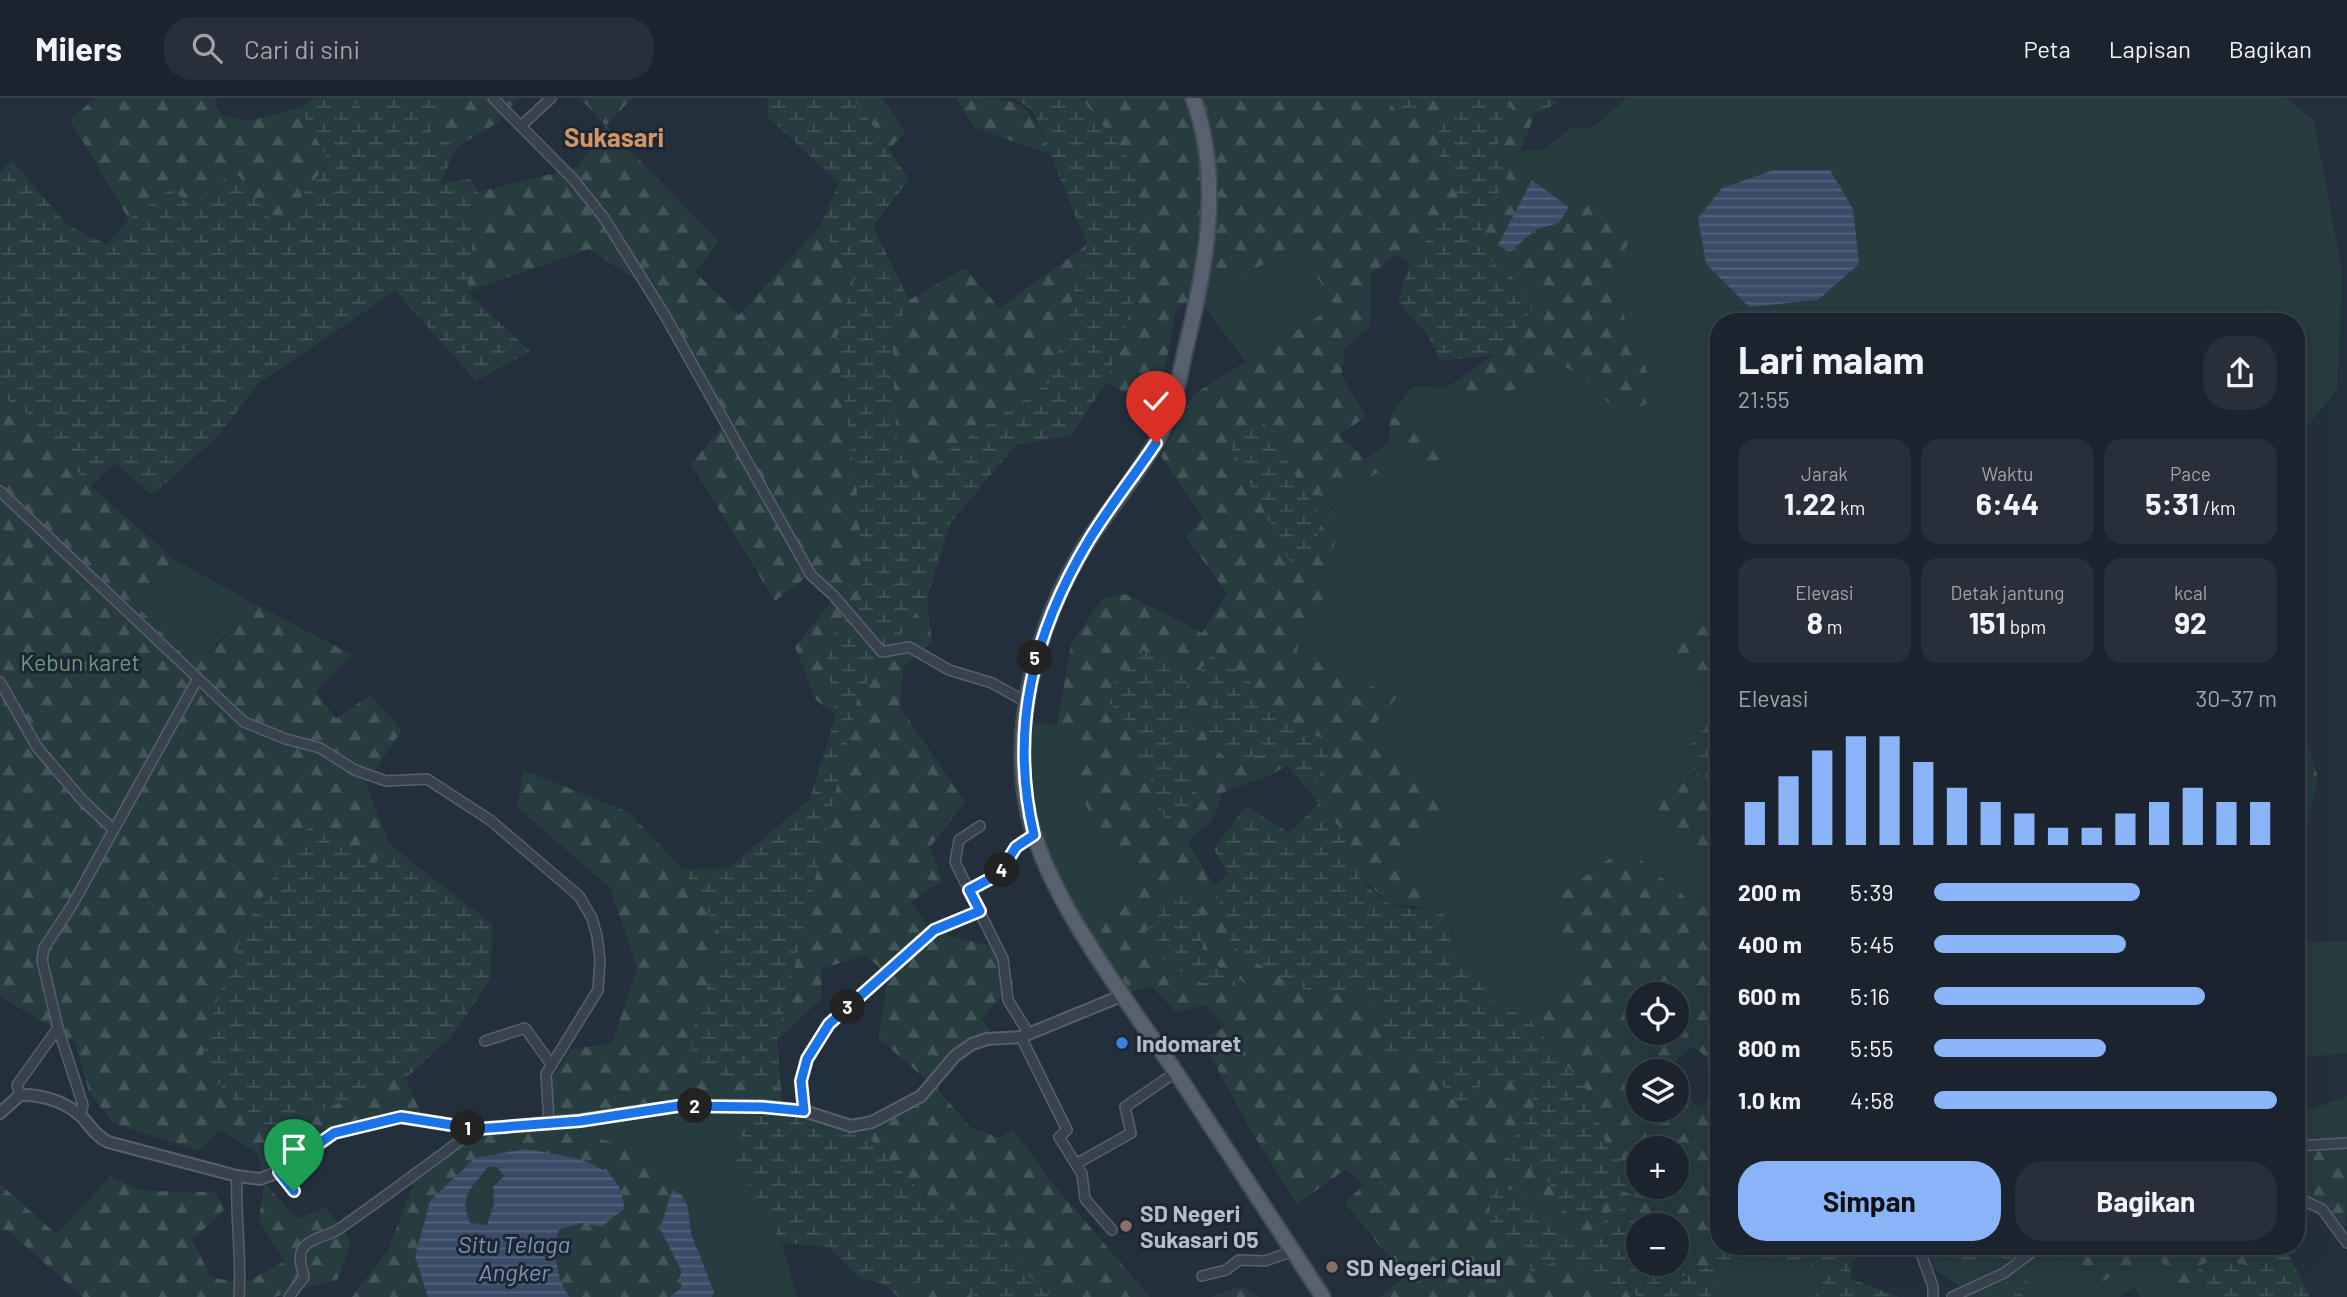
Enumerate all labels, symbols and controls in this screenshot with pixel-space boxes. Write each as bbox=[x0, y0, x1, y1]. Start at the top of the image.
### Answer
search box bbox=[164, 17, 654, 80]
text: Milers bbox=[35, 28, 122, 68]
icon: search bbox=[188, 29, 226, 67]
text: Cari di sini bbox=[244, 33, 360, 64]
text: Peta bbox=[2023, 34, 2071, 63]
text: Lapisan bbox=[2109, 34, 2191, 63]
text: Bagikan bbox=[2229, 34, 2312, 63]
district label: Sukasari bbox=[564, 121, 664, 152]
text: Lari malam bbox=[1738, 336, 1925, 382]
button: share bbox=[2203, 336, 2277, 410]
pin bbox=[1126, 371, 1186, 443]
icon: check bbox=[1137, 382, 1175, 420]
text: 21:55 bbox=[1738, 385, 1790, 413]
text: Jarak bbox=[1801, 462, 1848, 485]
text: Waktu bbox=[1981, 462, 2034, 485]
text: Pace bbox=[2170, 462, 2211, 485]
text: 1.22 bbox=[1784, 485, 1836, 521]
text: 6:44 bbox=[1976, 485, 2039, 521]
text: 5:31 bbox=[2145, 485, 2199, 521]
text: km bbox=[1836, 496, 1865, 519]
text: /km bbox=[2199, 496, 2236, 519]
text: Elevasi bbox=[1795, 581, 1854, 604]
text: Detak jantung bbox=[1951, 581, 2064, 604]
text: kcal bbox=[2174, 581, 2207, 604]
text: 8 bbox=[1807, 604, 1823, 640]
text: 151 bbox=[1969, 604, 2006, 640]
text: 92 bbox=[2174, 604, 2207, 640]
text: m bbox=[1823, 615, 1842, 638]
text: bpm bbox=[2006, 615, 2046, 638]
pin: 5 bbox=[1018, 640, 1052, 676]
text: 5 bbox=[1029, 646, 1040, 669]
park label: Kebun karet bbox=[20, 648, 140, 676]
text: Elevasi bbox=[1738, 684, 1809, 712]
text: 30–37 m bbox=[2195, 684, 2277, 712]
pin: 4 bbox=[984, 852, 1020, 888]
text: 4 bbox=[996, 858, 1007, 881]
text: 200 m bbox=[1738, 878, 1801, 906]
text: 5:39 bbox=[1850, 878, 1893, 906]
text: 400 m bbox=[1738, 930, 1802, 958]
text: 5:45 bbox=[1850, 930, 1894, 958]
map controls bbox=[1626, 982, 1689, 1276]
button: locate bbox=[1626, 982, 1689, 1045]
text: 600 m bbox=[1738, 982, 1800, 1010]
text: 5:16 bbox=[1850, 982, 1890, 1010]
pin: 3 bbox=[830, 990, 866, 1024]
text: 3 bbox=[842, 995, 853, 1018]
place label: Indomaret bbox=[1136, 1029, 1241, 1057]
text: 800 m bbox=[1738, 1034, 1800, 1062]
text: 5:55 bbox=[1850, 1034, 1893, 1062]
marker: Indomaret bbox=[1114, 1035, 1130, 1051]
button: layers bbox=[1626, 1059, 1689, 1122]
text: 1.0 km bbox=[1738, 1086, 1801, 1114]
text: 4:58 bbox=[1850, 1086, 1894, 1114]
pin: 2 bbox=[678, 1088, 712, 1124]
text: 2 bbox=[689, 1094, 700, 1117]
pin: 1 bbox=[450, 1110, 486, 1146]
text: 1 bbox=[464, 1116, 471, 1139]
pin bbox=[264, 1119, 324, 1191]
icon: arrive bbox=[275, 1130, 313, 1168]
button: + bbox=[1626, 1136, 1689, 1199]
button: Simpan bbox=[1738, 1161, 2001, 1241]
button: Bagikan bbox=[2015, 1161, 2277, 1241]
place label: SD Negeri Sukasari 05 bbox=[1140, 1199, 1259, 1253]
button: − bbox=[1626, 1213, 1689, 1276]
marker: SD Negeri Sukasari 05 bbox=[1118, 1218, 1134, 1234]
water label: Situ Telaga Angker bbox=[458, 1229, 570, 1286]
place label: SD Negeri Ciaul bbox=[1346, 1253, 1501, 1281]
marker: SD Negeri Ciaul bbox=[1324, 1259, 1340, 1275]

